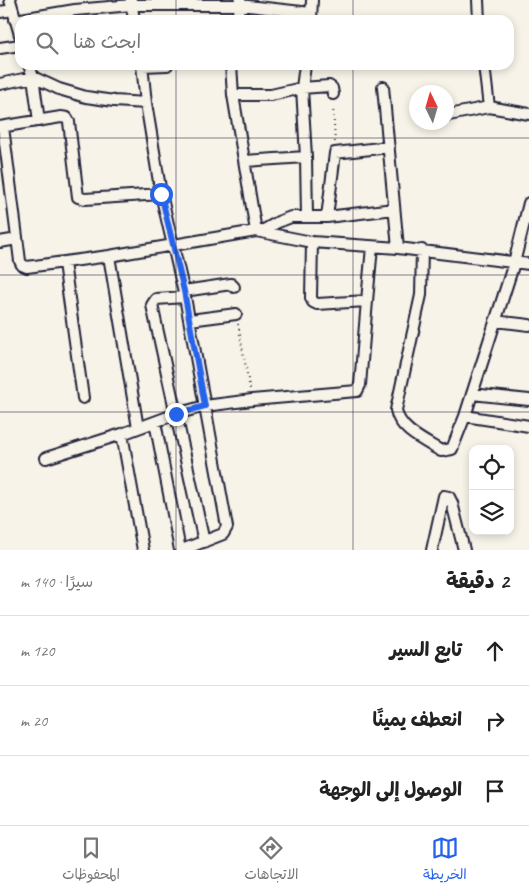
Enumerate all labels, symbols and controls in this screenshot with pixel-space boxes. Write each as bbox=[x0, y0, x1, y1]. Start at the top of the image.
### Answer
search box bbox=[15, 15, 514, 70]
icon: search bbox=[33, 29, 61, 57]
text: ابحث هنا bbox=[73, 30, 141, 54]
north arrow bbox=[409, 85, 454, 130]
route start bbox=[150, 183, 173, 206]
route end bbox=[165, 403, 188, 426]
map controls bbox=[469, 445, 514, 535]
button: locate bbox=[469, 445, 514, 490]
button: layers bbox=[469, 490, 514, 535]
text: 2 دقيقة bbox=[446, 568, 509, 594]
text: سيرًا · 140 m bbox=[20, 572, 93, 592]
icon: ahead bbox=[481, 637, 509, 665]
text: تابع السير bbox=[390, 638, 462, 662]
text: 120 m bbox=[20, 641, 54, 661]
icon: right bbox=[481, 707, 509, 735]
text: انعطف يمينًا bbox=[373, 708, 462, 732]
text: 20 m bbox=[20, 711, 47, 731]
icon: arrive bbox=[481, 777, 509, 805]
text: الوصول إلى الوجهة bbox=[319, 778, 462, 802]
tab: المحفوظات bbox=[62, 834, 120, 887]
tab: الاتجاهات bbox=[244, 834, 299, 887]
tab: الخريطة bbox=[423, 834, 467, 887]

